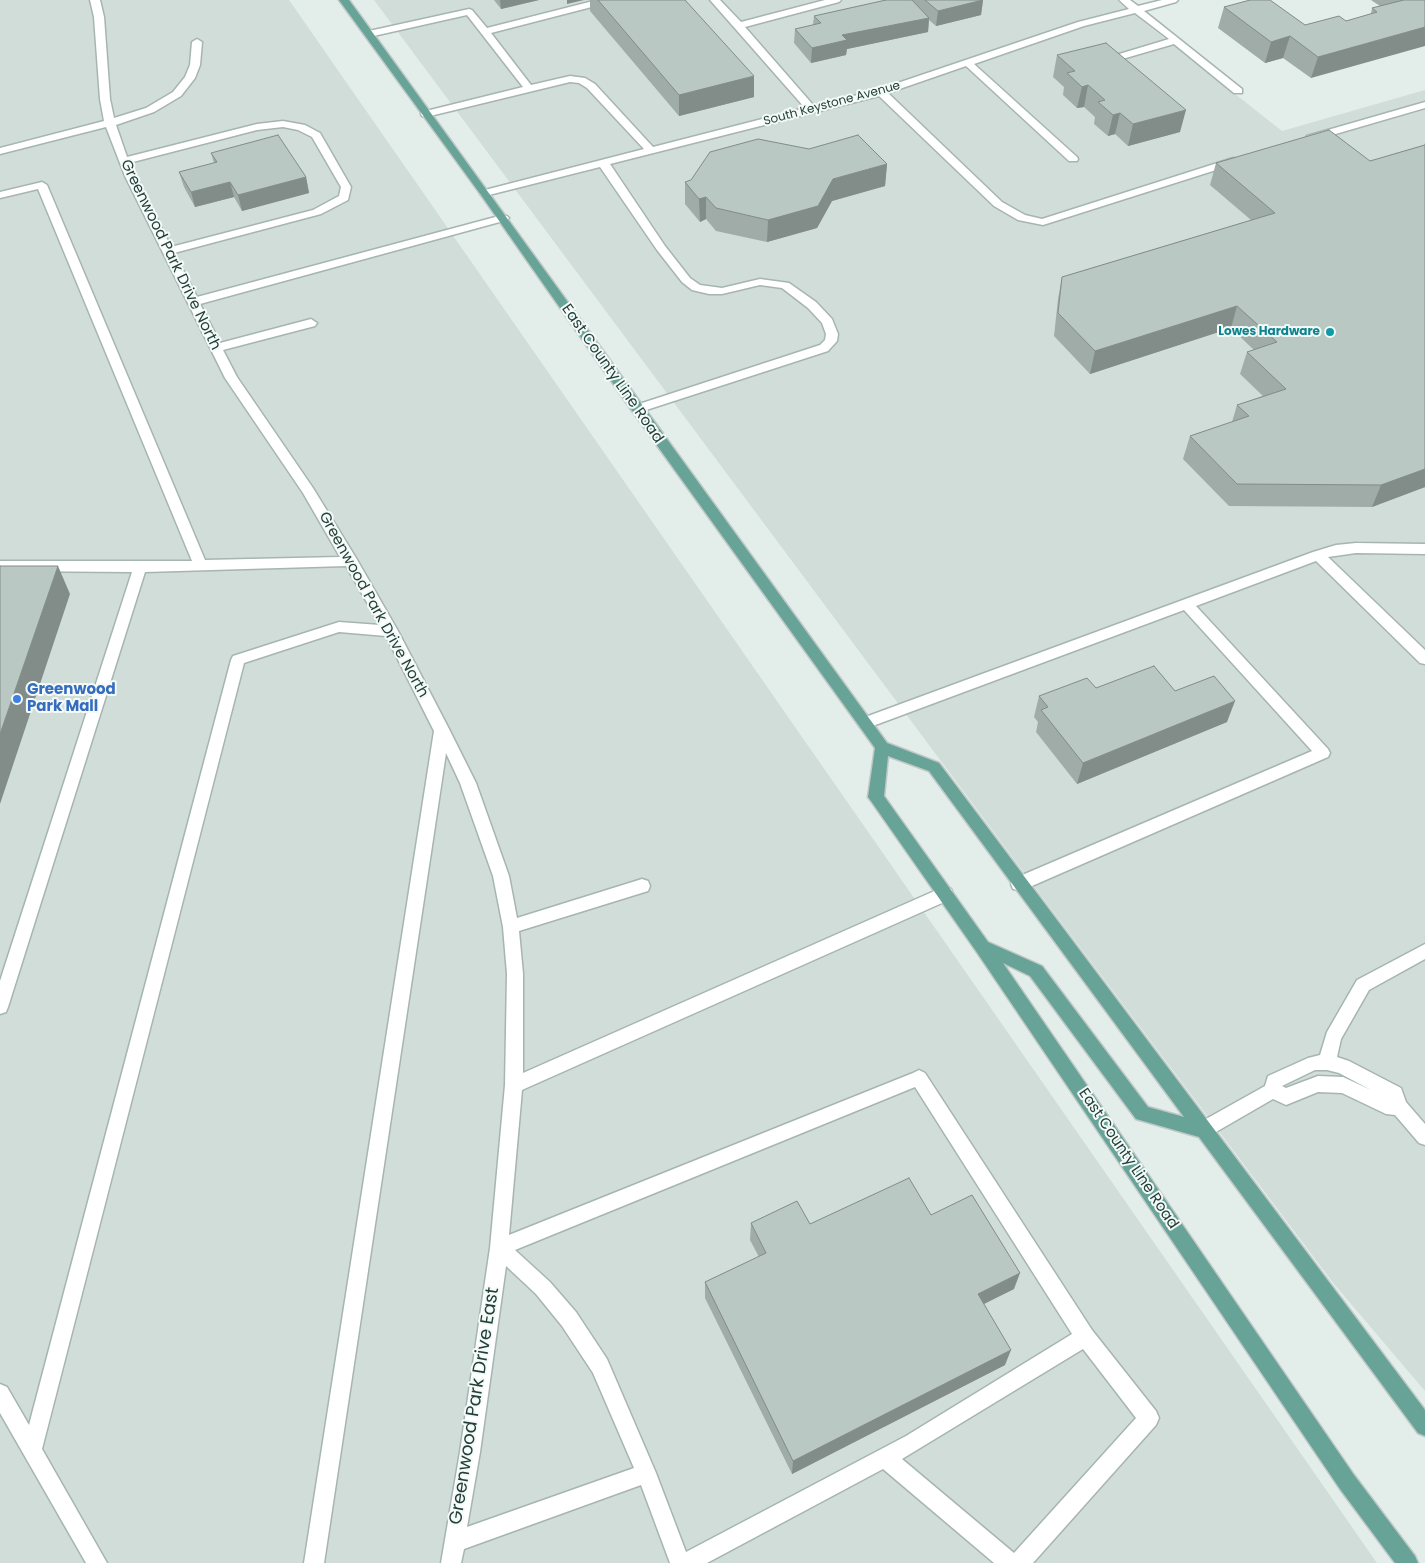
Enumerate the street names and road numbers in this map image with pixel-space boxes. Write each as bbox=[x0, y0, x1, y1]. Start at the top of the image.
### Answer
street label: South Keystone Avenue bbox=[762, 79, 902, 129]
street label: Greenwood Park Drive North bbox=[116, 157, 224, 353]
street label: East County Line Road bbox=[557, 301, 667, 447]
street label: Greenwood Park Drive North bbox=[314, 509, 432, 701]
street label: East County Line Road bbox=[1074, 1085, 1182, 1233]
street label: Greenwood Park Drive East bbox=[446, 1286, 504, 1526]

